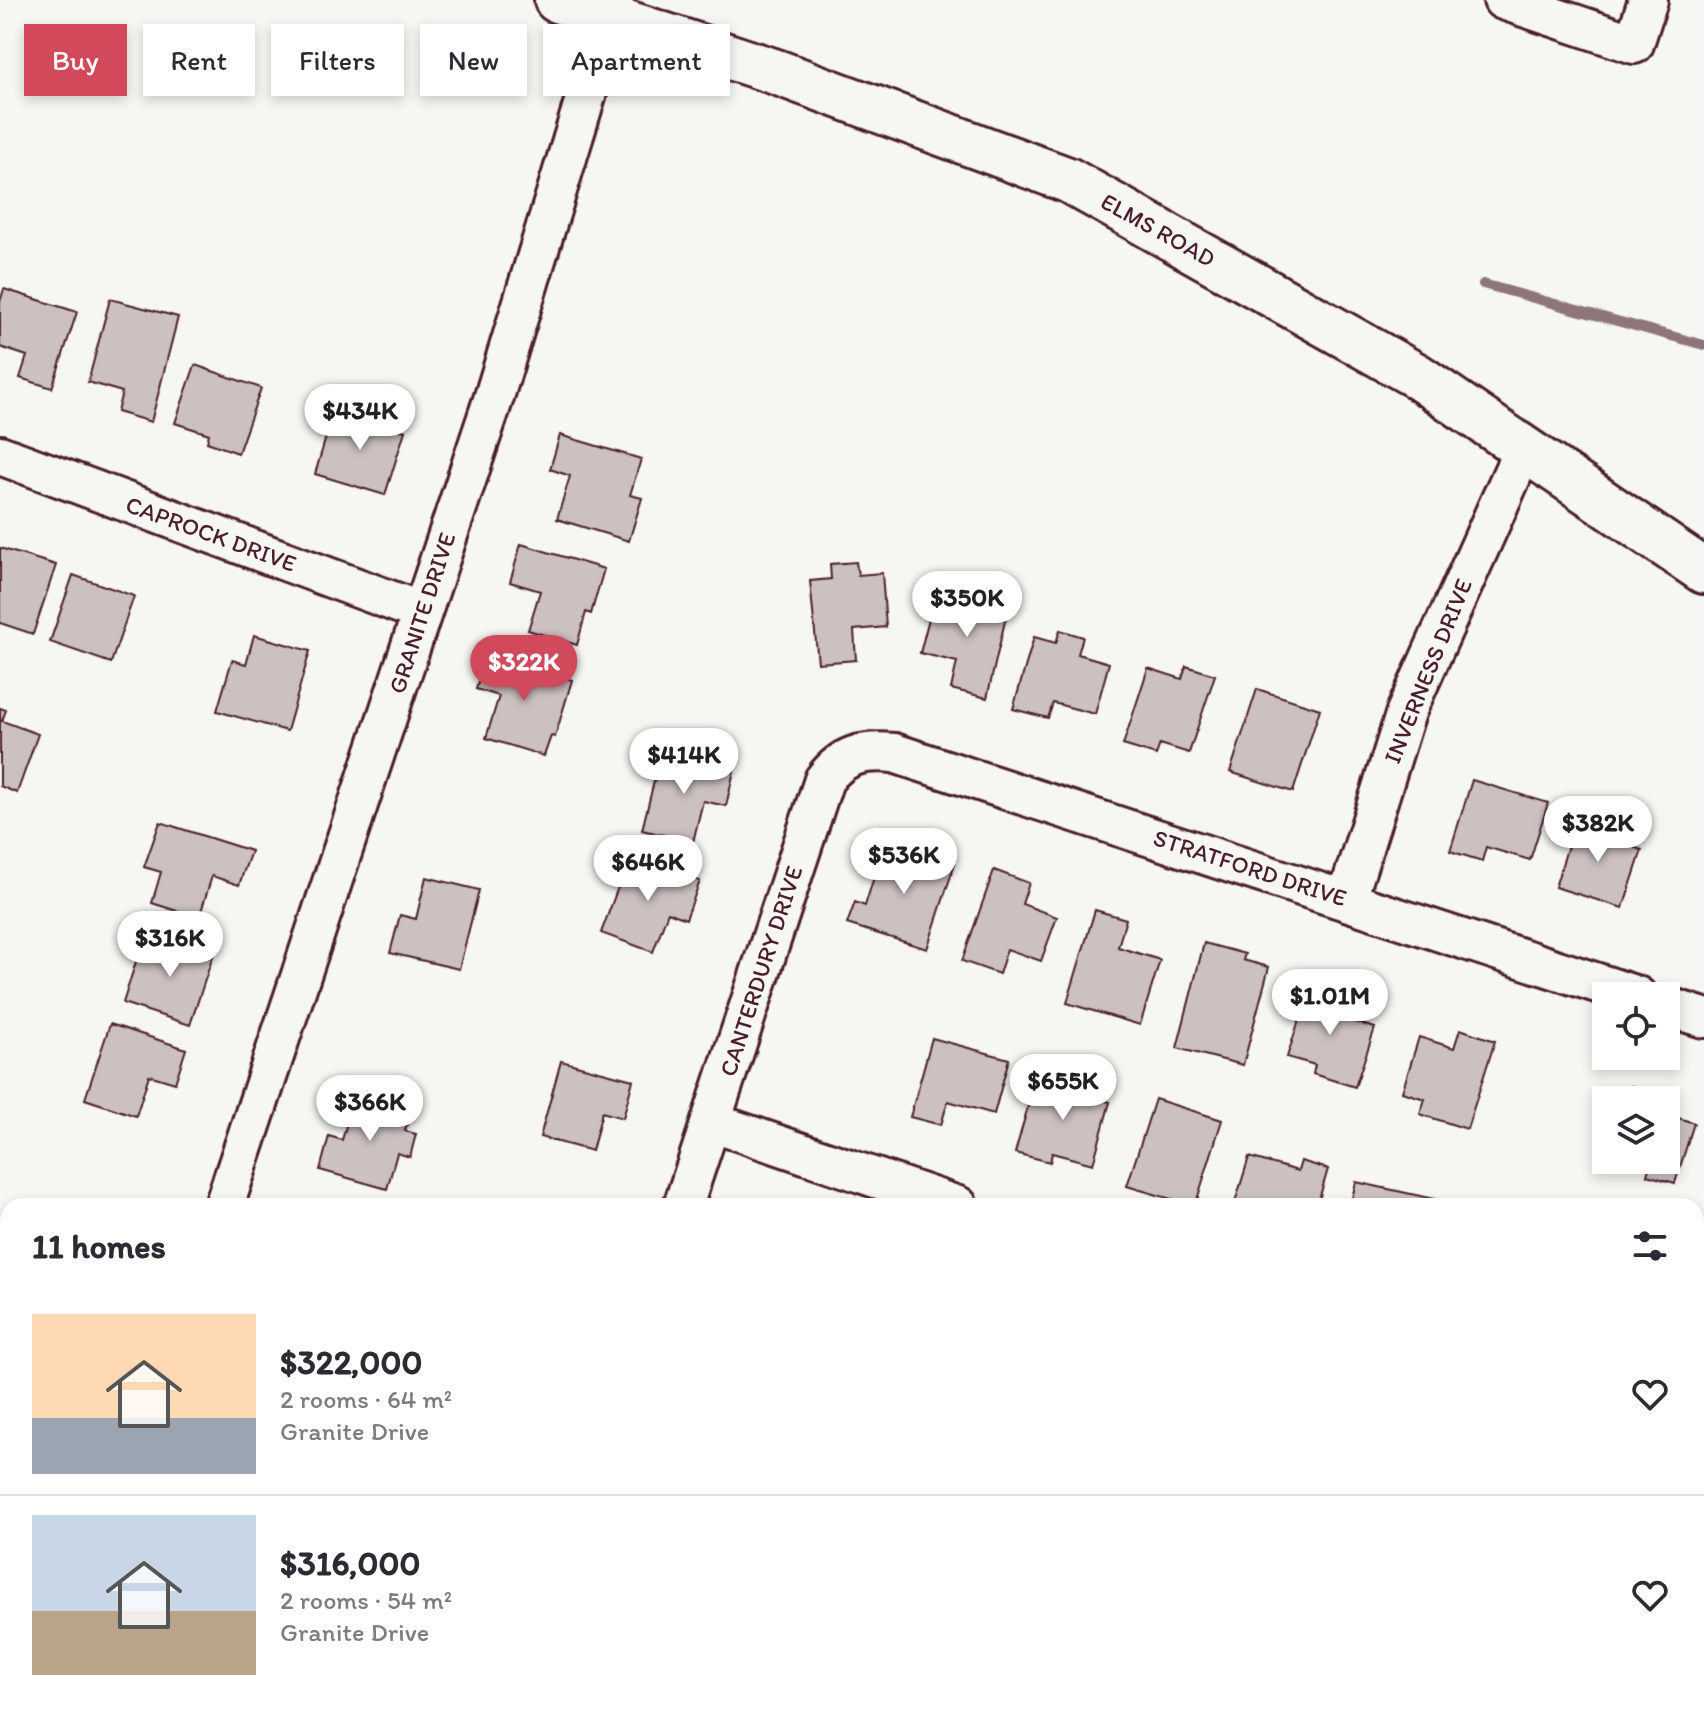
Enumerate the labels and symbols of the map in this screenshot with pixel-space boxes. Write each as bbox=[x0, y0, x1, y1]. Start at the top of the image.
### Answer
street label: ELMS ROAD bbox=[1096, 186, 1220, 273]
pin: $434K bbox=[304, 384, 416, 452]
street label: CAPROCK DRIVE bbox=[122, 489, 300, 578]
street label: GRANITE DRIVE bbox=[382, 529, 461, 697]
pin: $350K bbox=[911, 571, 1023, 639]
street label: INVERNESS DRIVE bbox=[1377, 574, 1478, 767]
pin: $322K bbox=[468, 635, 580, 703]
pin: $414K bbox=[628, 728, 740, 796]
pin: $382K bbox=[1542, 796, 1654, 864]
street label: STRATFORD DRIVE bbox=[1150, 823, 1350, 912]
pin: $536K bbox=[848, 828, 960, 896]
pin: $646K bbox=[592, 835, 704, 903]
street label: CANTERDURY DRIVE bbox=[713, 862, 808, 1080]
pin: $316K bbox=[114, 911, 226, 979]
pin: $1.01M bbox=[1265, 969, 1395, 1037]
pin: $655K bbox=[1007, 1054, 1119, 1122]
pin: $366K bbox=[314, 1075, 426, 1143]

